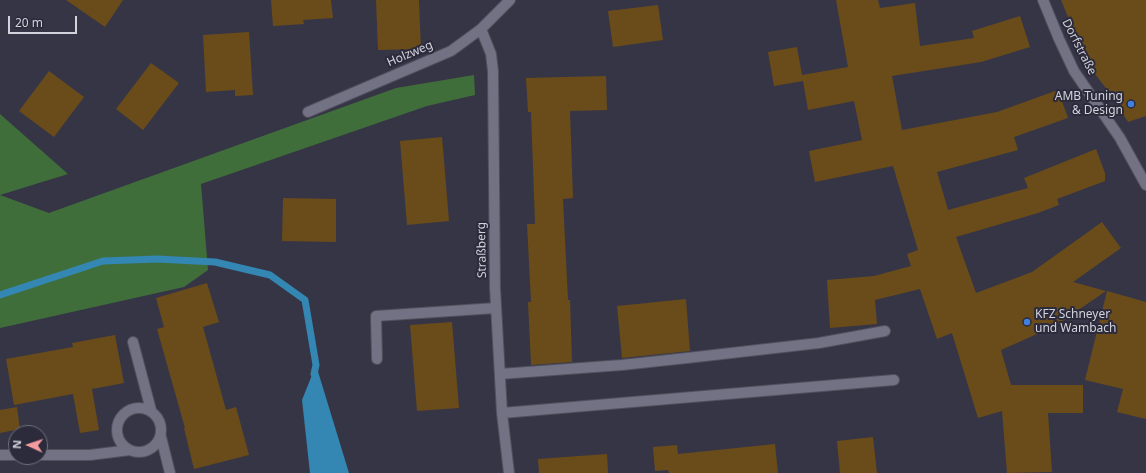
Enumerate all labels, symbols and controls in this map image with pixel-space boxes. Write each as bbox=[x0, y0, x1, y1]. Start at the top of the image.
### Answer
scale bar bbox=[10, 8, 79, 34]
text: 20 m bbox=[15, 14, 43, 31]
street label: Dorfstraße bbox=[1059, 17, 1099, 77]
street label: Holzweg bbox=[385, 38, 435, 70]
place label: AMB Tuning & Design bbox=[1055, 90, 1123, 118]
marker: AMB Tuning & Design bbox=[1126, 99, 1136, 109]
street label: Straßberg bbox=[474, 222, 490, 278]
place label: KFZ Schneyer und Wambach bbox=[1035, 308, 1116, 336]
marker: KFZ Schneyer und Wambach bbox=[1022, 317, 1032, 327]
north arrow bbox=[8, 425, 48, 465]
text: N bbox=[9, 440, 24, 449]

